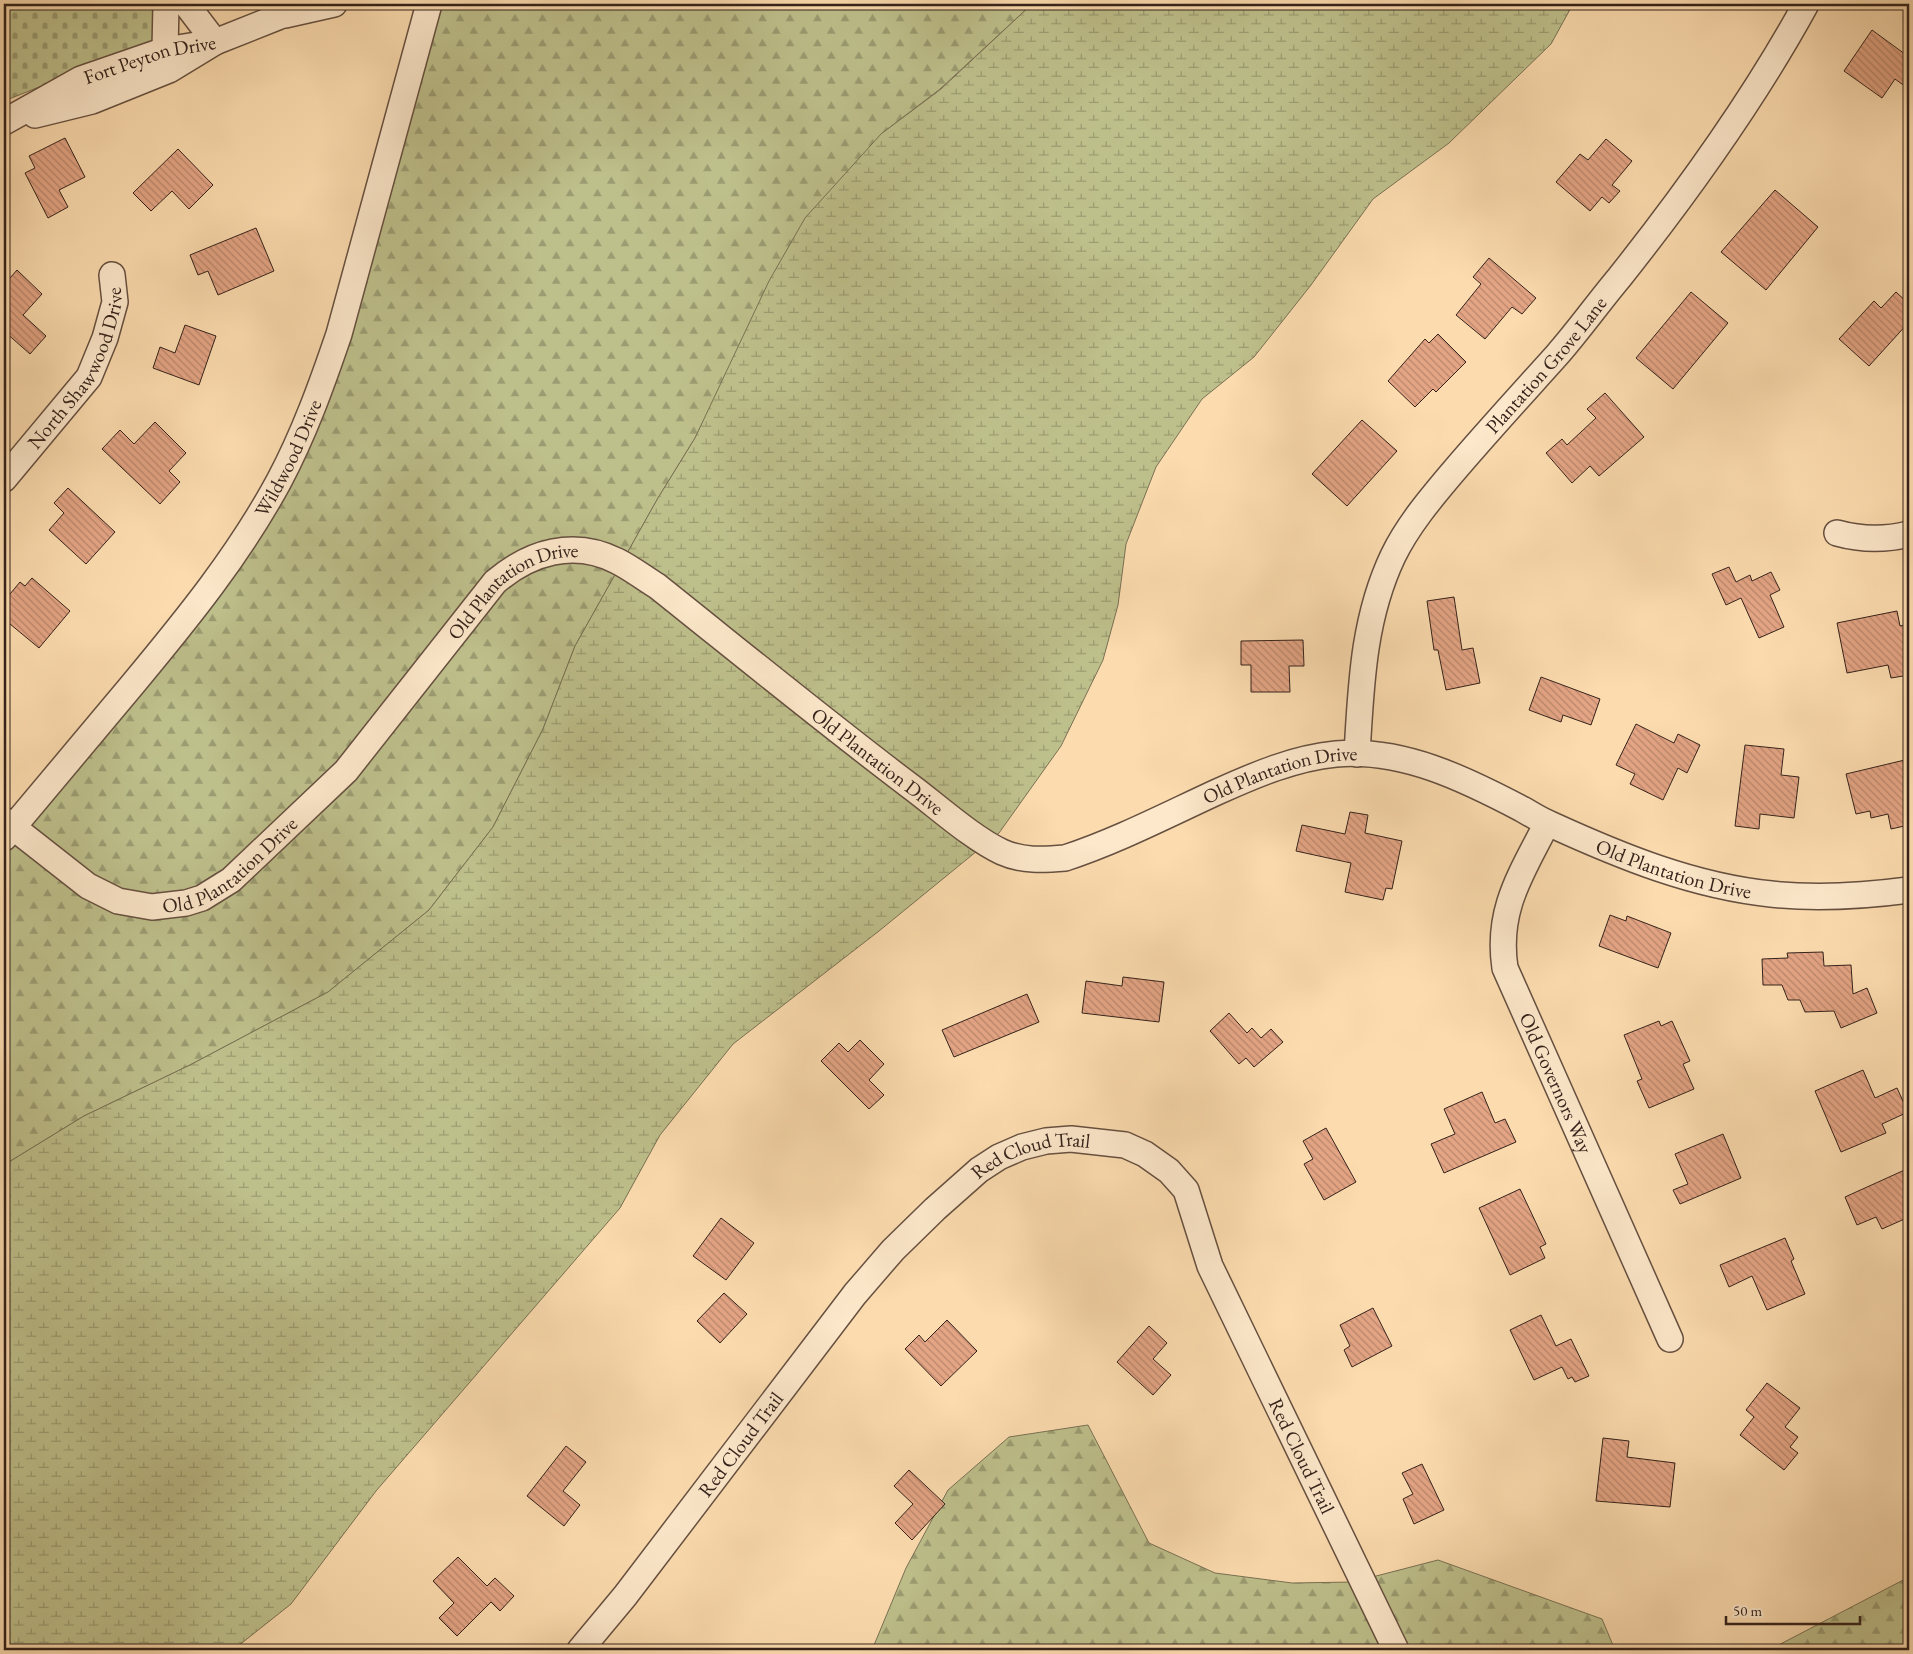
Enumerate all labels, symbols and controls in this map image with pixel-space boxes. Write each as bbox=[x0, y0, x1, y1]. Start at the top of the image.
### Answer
street label: Fort Peyton Drive bbox=[80, 29, 218, 90]
street label: North Shawwood Drive bbox=[22, 286, 128, 454]
street label: Plantation Grove Lane bbox=[1480, 291, 1613, 439]
street label: Wildwood Drive bbox=[248, 395, 327, 522]
street label: Old Plantation Drive bbox=[442, 537, 579, 645]
street label: Old Plantation Drive bbox=[806, 701, 950, 821]
street label: Old Plantation Drive bbox=[1198, 740, 1357, 810]
street label: Old Plantation Drive bbox=[161, 811, 303, 919]
street label: Old Plantation Drive bbox=[1592, 833, 1753, 904]
street label: Old Governors Way bbox=[1513, 1008, 1599, 1158]
street label: Red Cloud Trail bbox=[965, 1126, 1092, 1185]
street label: Red Cloud Trail bbox=[692, 1386, 789, 1502]
street label: Red Cloud Trail bbox=[1263, 1394, 1341, 1518]
scale bar bbox=[1726, 1594, 1859, 1626]
text: 50 m bbox=[1733, 1601, 1762, 1620]

